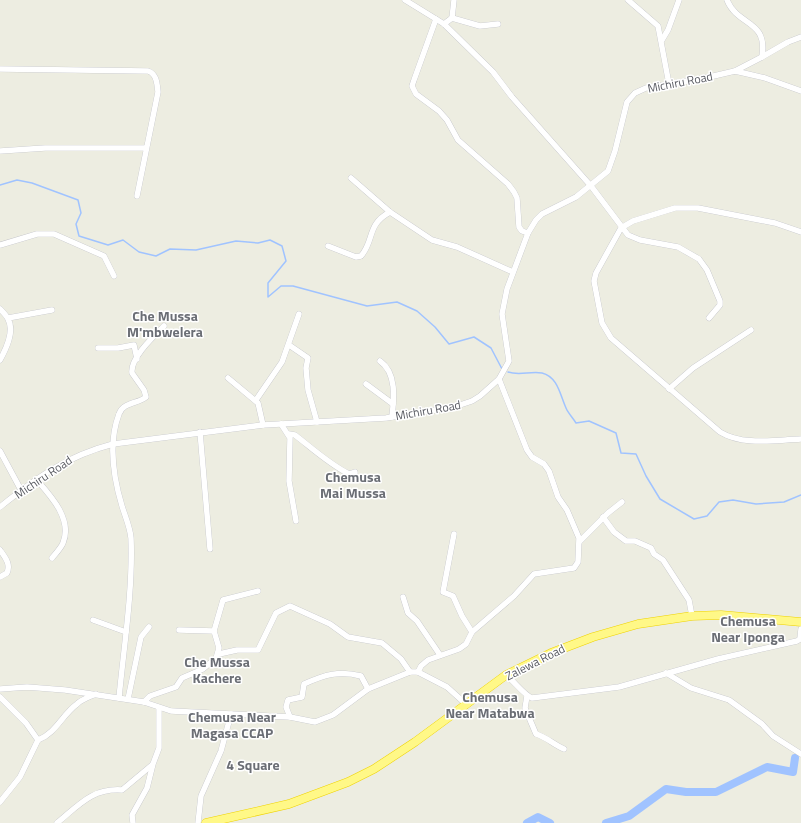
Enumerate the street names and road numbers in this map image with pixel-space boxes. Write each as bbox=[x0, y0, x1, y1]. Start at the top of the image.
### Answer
street label: Michiru Road bbox=[646, 66, 714, 98]
street label: Michiru Road bbox=[394, 395, 462, 425]
street label: Michiru Road bbox=[10, 451, 76, 503]
street label: Zalewa Road bbox=[502, 639, 568, 685]

